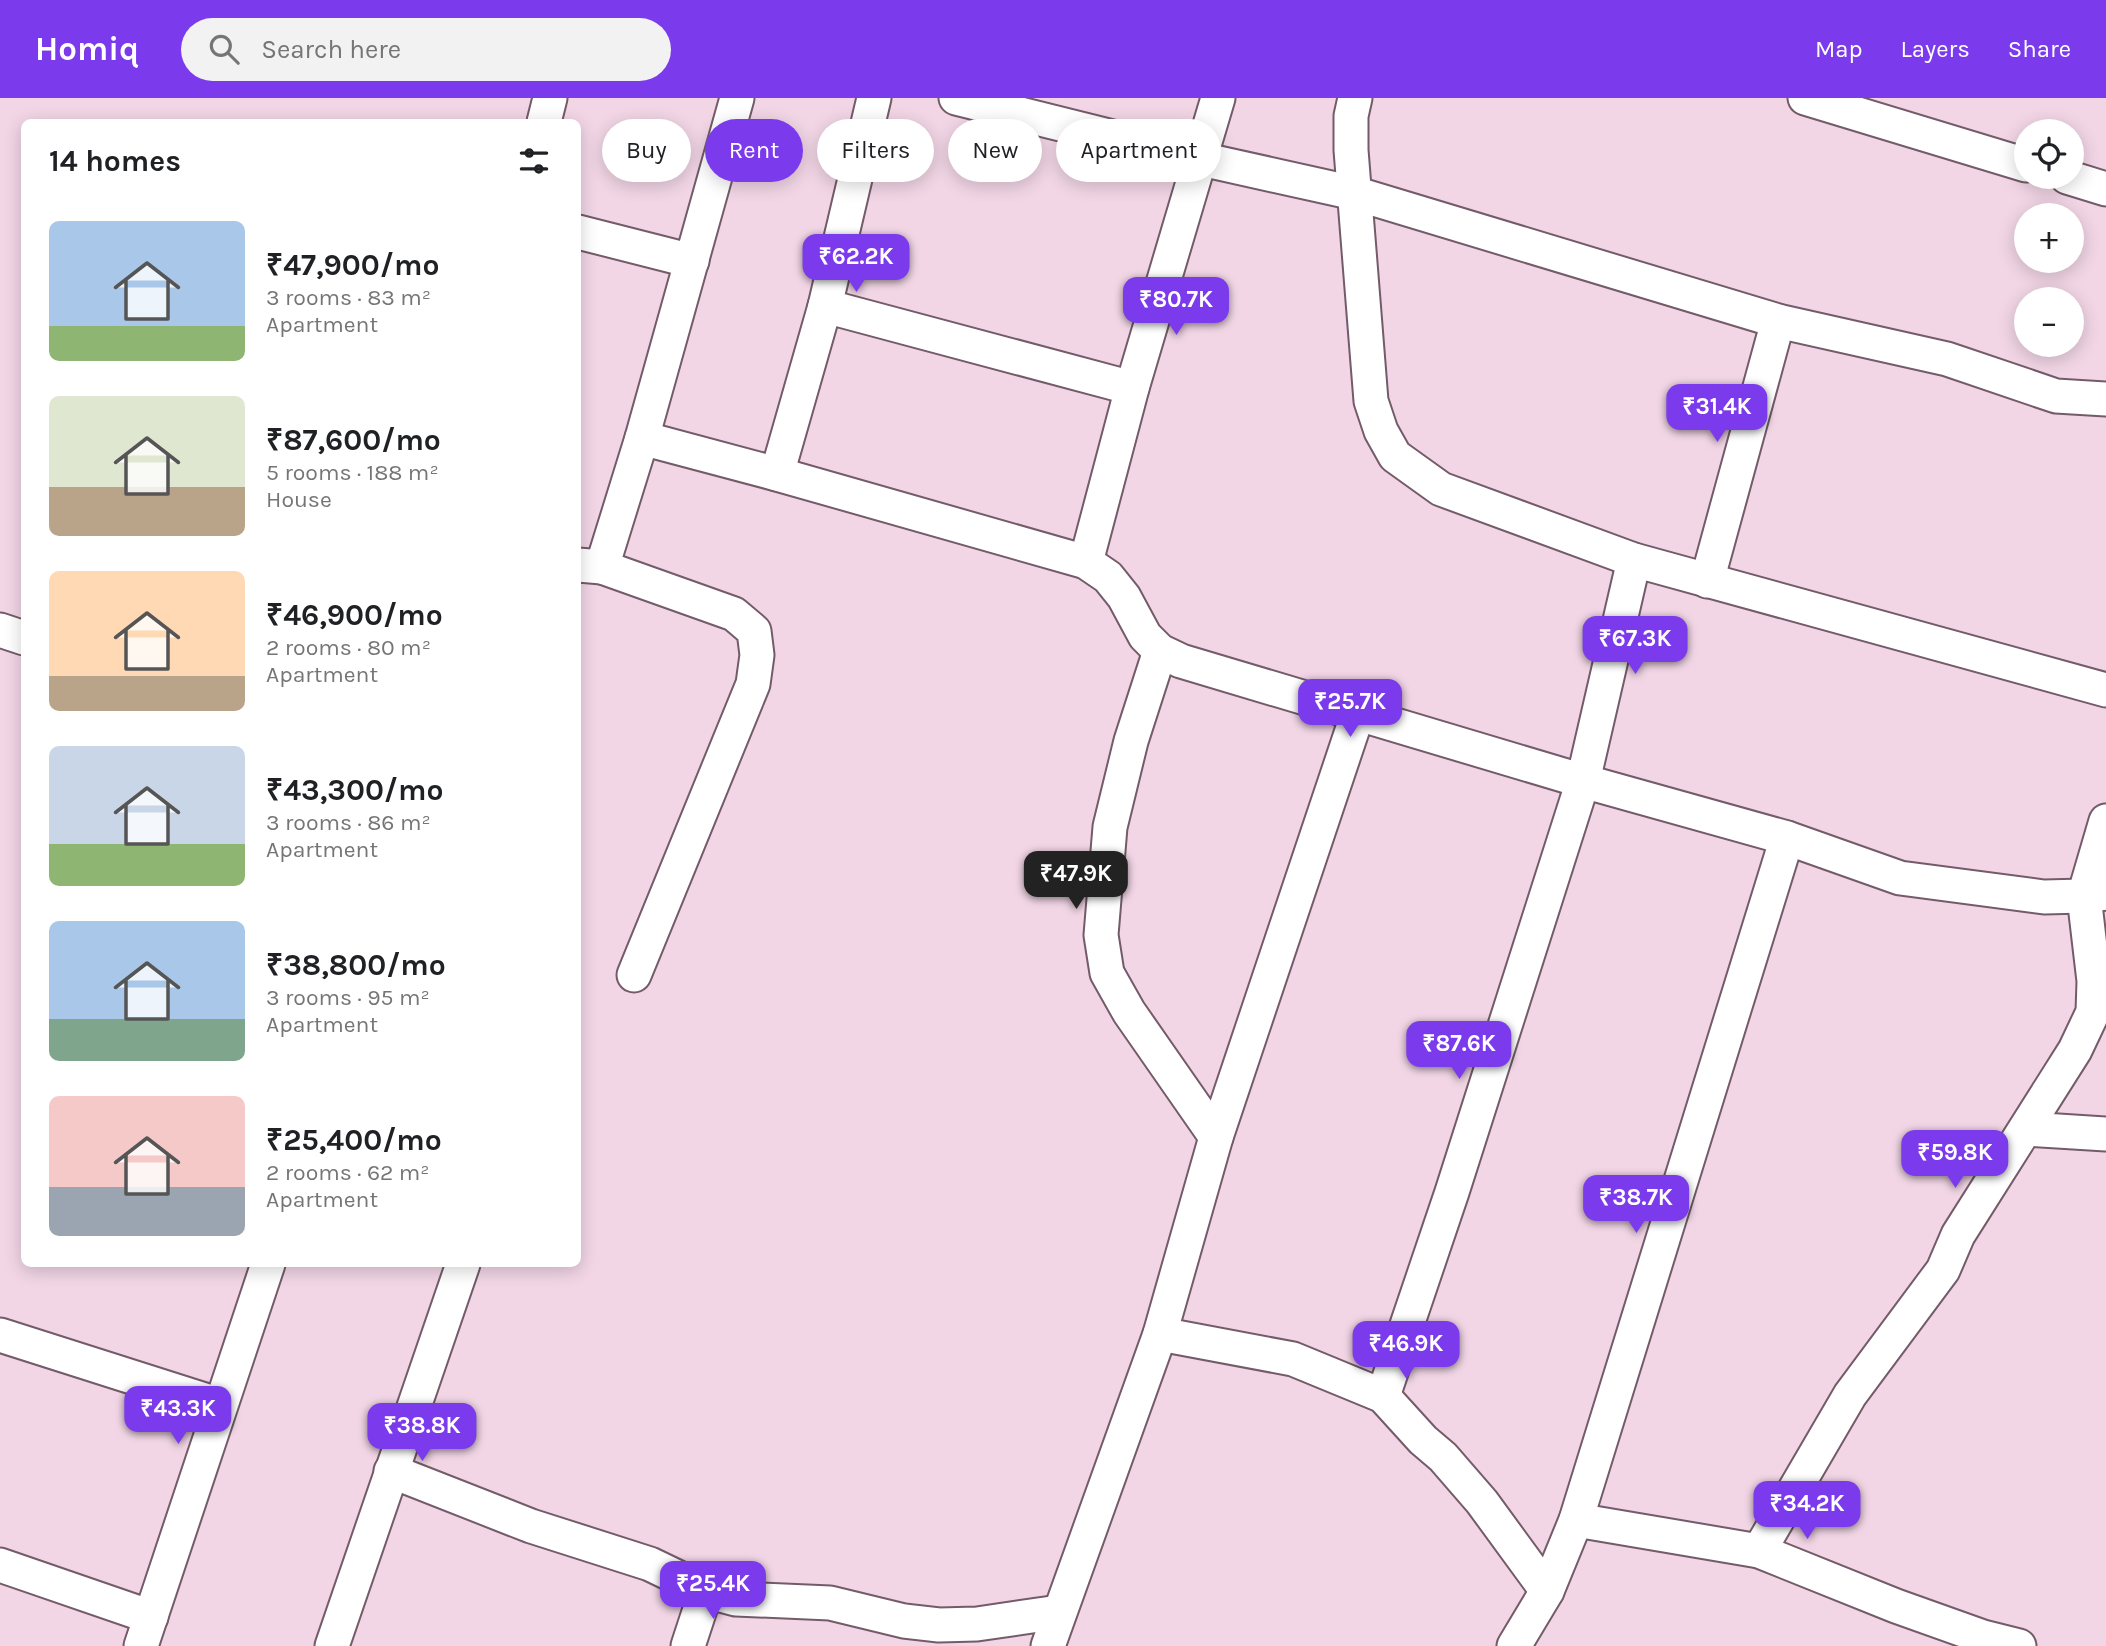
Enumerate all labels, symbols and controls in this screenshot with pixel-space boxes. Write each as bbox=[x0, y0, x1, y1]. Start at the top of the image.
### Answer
search box bbox=[181, 18, 671, 81]
text: Homiq bbox=[35, 30, 139, 68]
icon: search bbox=[205, 30, 243, 68]
text: Search here bbox=[261, 34, 401, 65]
text: Map bbox=[1815, 35, 1863, 63]
text: Layers bbox=[1901, 35, 1970, 63]
text: Share bbox=[2008, 35, 2071, 63]
chip: Buy bbox=[602, 119, 691, 182]
chip: Rent bbox=[705, 119, 803, 182]
chip: Filters bbox=[817, 119, 934, 182]
chip: New bbox=[948, 119, 1042, 182]
chip: Apartment bbox=[1056, 119, 1221, 182]
map controls bbox=[2014, 119, 2084, 357]
button: locate bbox=[2014, 119, 2084, 189]
icon: filters bbox=[515, 142, 553, 180]
text: 14 homes bbox=[49, 143, 181, 179]
button: + bbox=[2014, 203, 2084, 273]
pin: ₹62.2K bbox=[799, 234, 913, 294]
text: ₹62.2K bbox=[819, 243, 893, 270]
text: ₹47,900/mo bbox=[266, 247, 439, 283]
icon: home bbox=[105, 249, 189, 333]
pin: ₹80.7K bbox=[1119, 278, 1233, 337]
text: 3 rooms · 83 m² bbox=[266, 284, 431, 311]
text: ₹80.7K bbox=[1139, 286, 1213, 313]
button: − bbox=[2014, 287, 2084, 357]
text: Apartment bbox=[266, 311, 378, 338]
pin: ₹31.4K bbox=[1660, 384, 1774, 444]
text: ₹31.4K bbox=[1682, 393, 1752, 420]
text: ₹87,600/mo bbox=[266, 422, 441, 458]
icon: home bbox=[105, 424, 189, 508]
text: 5 rooms · 188 m² bbox=[266, 459, 439, 486]
text: House bbox=[266, 486, 332, 513]
text: ₹46,900/mo bbox=[266, 597, 443, 633]
icon: home bbox=[105, 599, 189, 683]
pin: ₹67.3K bbox=[1578, 616, 1692, 676]
text: ₹67.3K bbox=[1599, 625, 1671, 652]
text: 2 rooms · 80 m² bbox=[266, 634, 431, 661]
text: Apartment bbox=[266, 661, 378, 688]
pin: ₹25.7K bbox=[1293, 680, 1407, 739]
text: ₹25.7K bbox=[1314, 688, 1386, 715]
text: ₹43,300/mo bbox=[266, 772, 443, 808]
icon: home bbox=[105, 774, 189, 858]
text: 3 rooms · 86 m² bbox=[266, 809, 431, 836]
text: Apartment bbox=[266, 836, 378, 863]
pin: ₹47.9K bbox=[1019, 852, 1133, 911]
text: ₹47.9K bbox=[1040, 860, 1112, 887]
text: ₹38,800/mo bbox=[266, 947, 446, 983]
icon: home bbox=[105, 949, 189, 1033]
text: 3 rooms · 95 m² bbox=[266, 984, 430, 1011]
text: Apartment bbox=[266, 1011, 378, 1038]
pin: ₹87.6K bbox=[1402, 1021, 1516, 1081]
text: ₹87.6K bbox=[1422, 1030, 1496, 1057]
text: ₹25,400/mo bbox=[266, 1122, 442, 1158]
icon: home bbox=[105, 1124, 189, 1208]
pin: ₹59.8K bbox=[1898, 1130, 2012, 1190]
text: ₹59.8K bbox=[1917, 1139, 1993, 1166]
text: 2 rooms · 62 m² bbox=[266, 1159, 430, 1186]
pin: ₹38.7K bbox=[1579, 1176, 1693, 1235]
text: ₹38.7K bbox=[1599, 1184, 1673, 1211]
text: Apartment bbox=[266, 1186, 378, 1213]
pin: ₹46.9K bbox=[1349, 1322, 1463, 1381]
text: ₹46.9K bbox=[1369, 1330, 1443, 1357]
pin: ₹43.3K bbox=[121, 1386, 235, 1446]
text: ₹43.3K bbox=[140, 1395, 216, 1422]
pin: ₹38.8K bbox=[365, 1404, 479, 1463]
text: ₹38.8K bbox=[383, 1412, 461, 1439]
pin: ₹34.2K bbox=[1750, 1482, 1864, 1541]
text: ₹34.2K bbox=[1769, 1490, 1845, 1517]
pin: ₹25.4K bbox=[656, 1562, 770, 1621]
text: ₹25.4K bbox=[676, 1570, 750, 1597]

